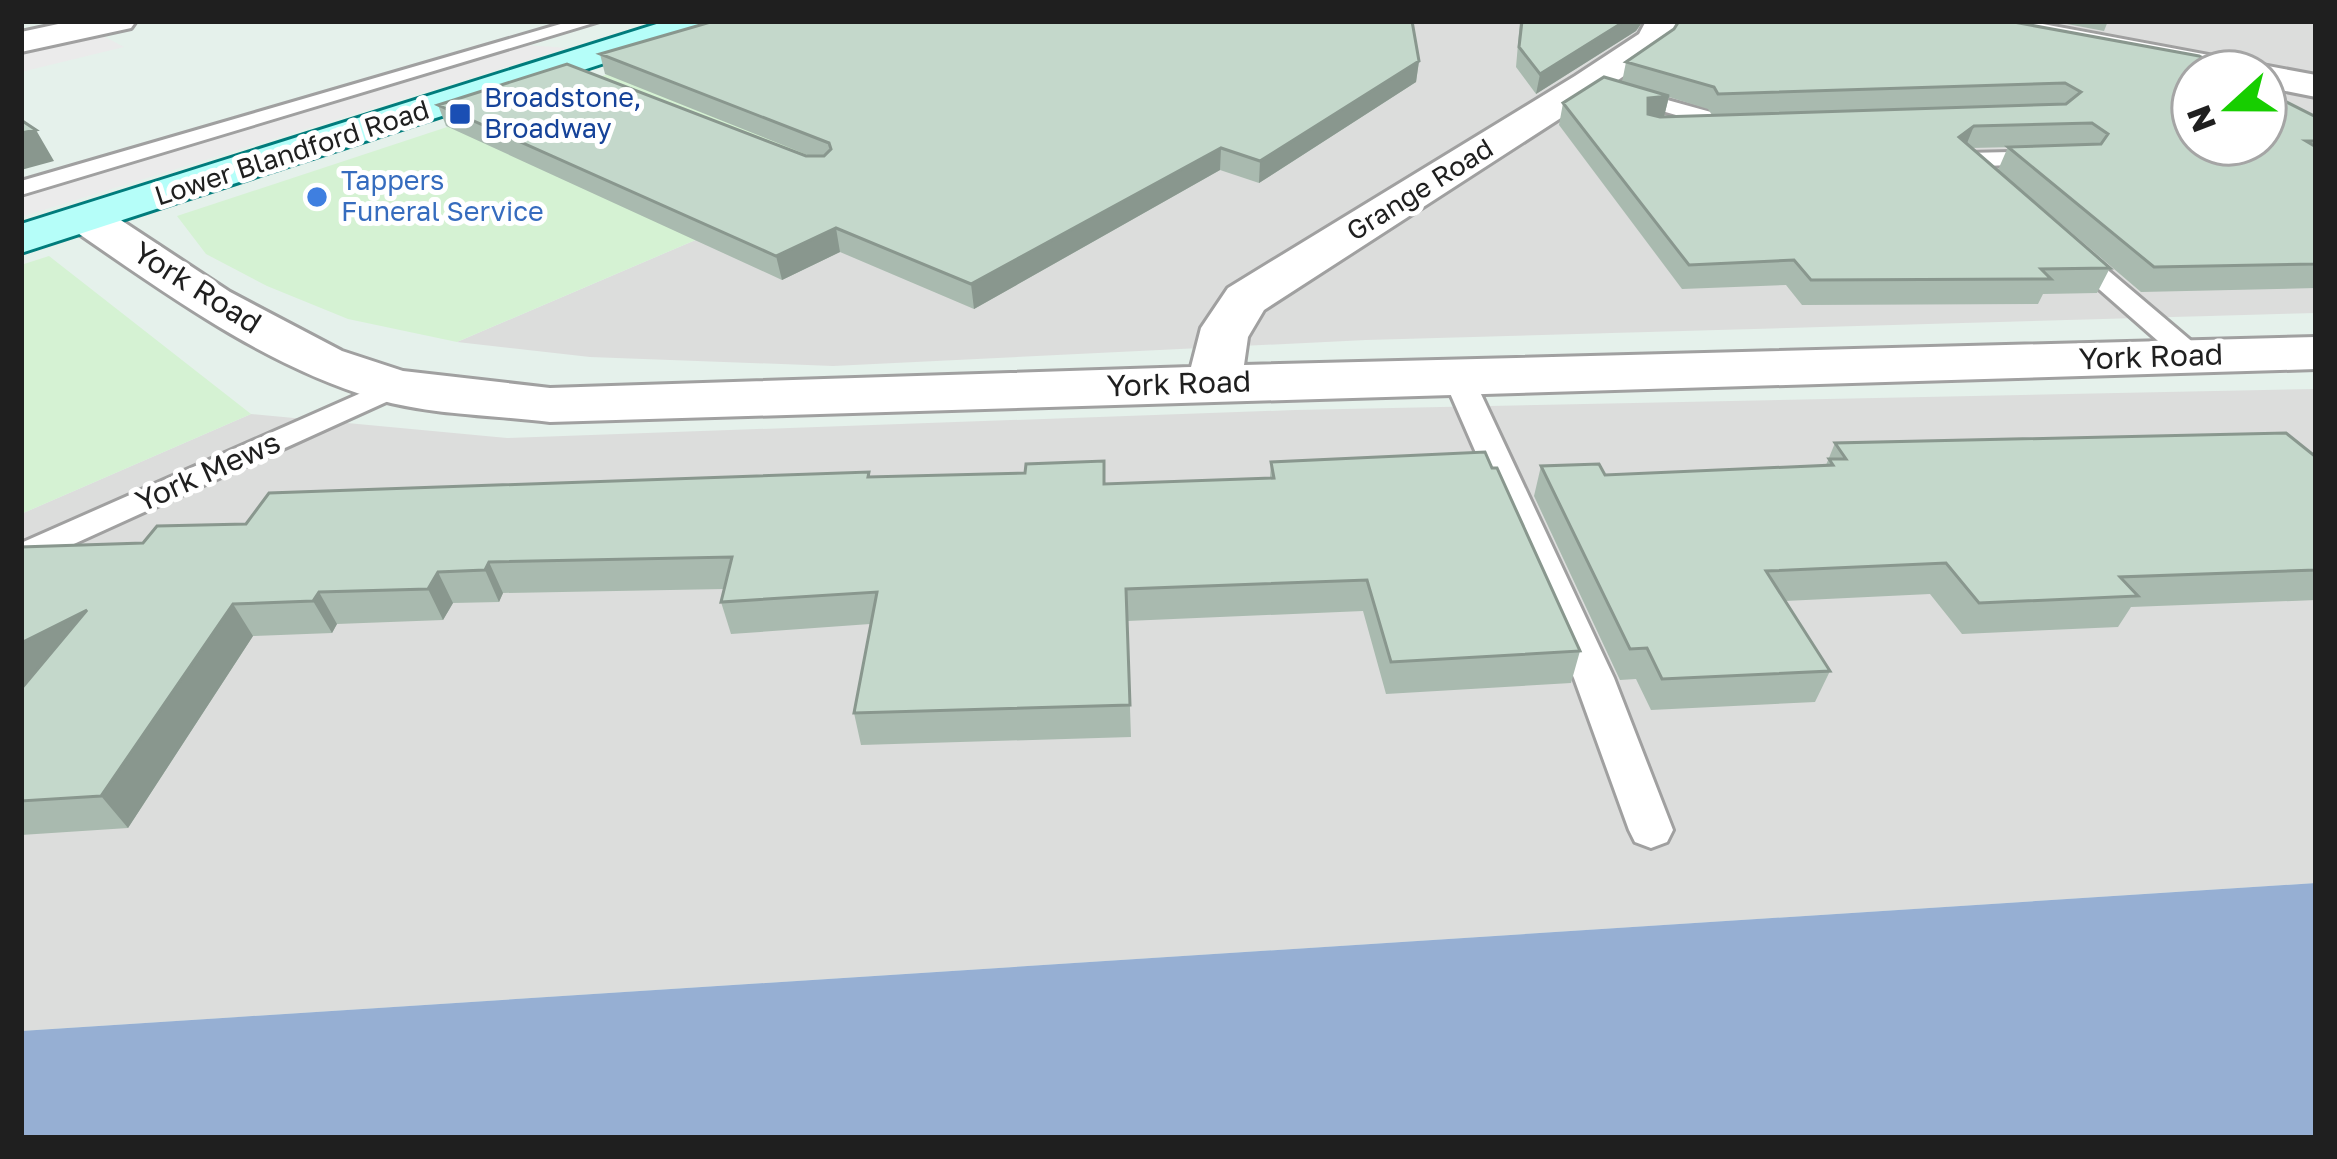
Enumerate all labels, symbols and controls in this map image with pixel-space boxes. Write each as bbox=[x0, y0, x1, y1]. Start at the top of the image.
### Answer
north arrow bbox=[2169, 48, 2289, 168]
place label: Broadstone, Broadway bbox=[484, 81, 642, 144]
street label: Lower Blandford Road bbox=[151, 93, 433, 212]
text: N bbox=[2178, 100, 2223, 138]
marker: Broadstone, Broadway bbox=[447, 101, 473, 127]
street label: Grange Road bbox=[1340, 132, 1498, 247]
place label: Tappers Funeral Service bbox=[341, 164, 544, 227]
marker: Tappers Funeral Service bbox=[304, 184, 330, 210]
street label: York Road bbox=[127, 234, 268, 341]
street label: York Road bbox=[2078, 335, 2224, 377]
street label: York Road bbox=[1106, 362, 1252, 404]
street label: York Mews bbox=[130, 423, 285, 519]

